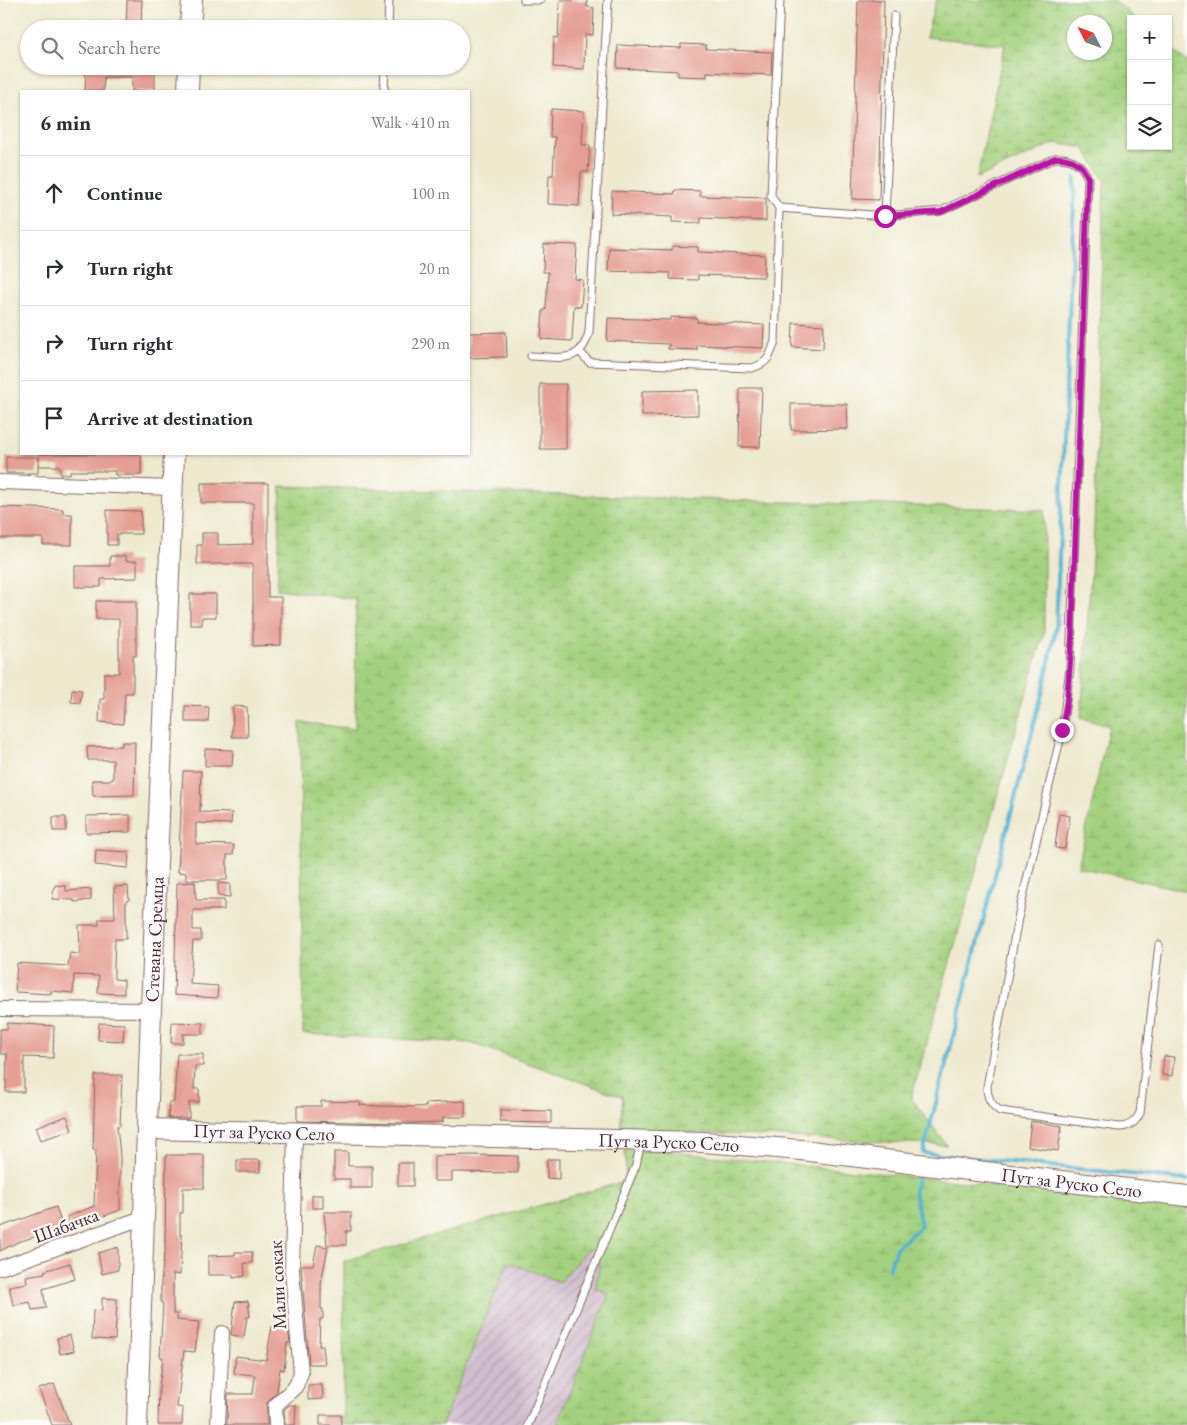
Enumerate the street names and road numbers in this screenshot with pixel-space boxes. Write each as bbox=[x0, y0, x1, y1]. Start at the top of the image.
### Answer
street label: Стевана Сремца bbox=[139, 876, 170, 1003]
street label: Пут за Руско Село bbox=[193, 1118, 335, 1146]
street label: Пут за Руско Село bbox=[598, 1128, 740, 1158]
street label: Пут за Руско Село bbox=[1000, 1162, 1143, 1204]
street label: Шабачка bbox=[30, 1202, 103, 1249]
street label: Мали сокак bbox=[263, 1240, 292, 1330]

